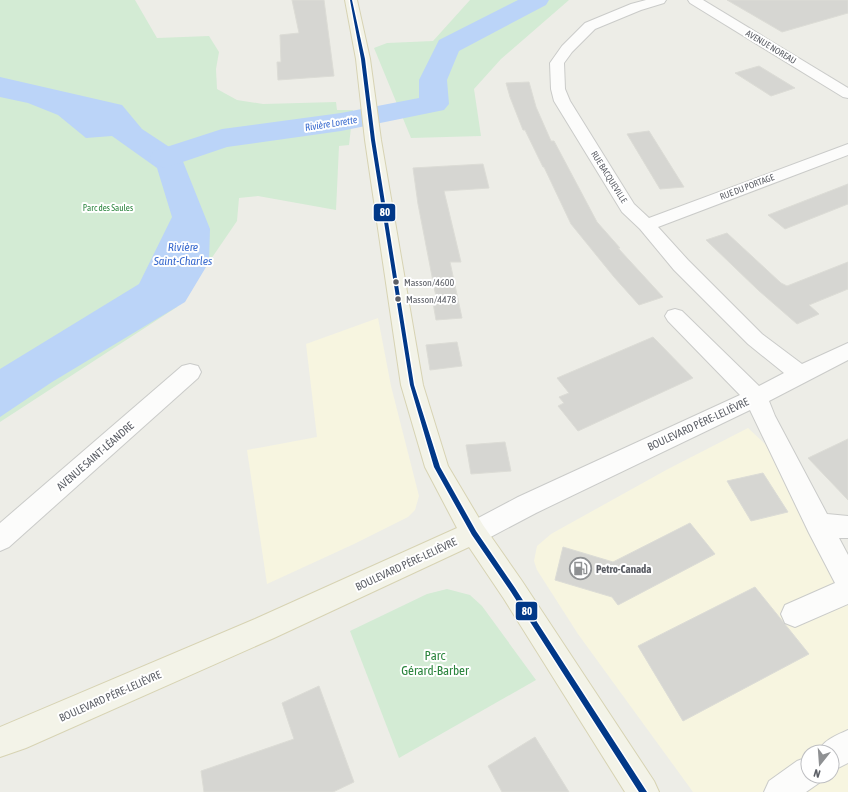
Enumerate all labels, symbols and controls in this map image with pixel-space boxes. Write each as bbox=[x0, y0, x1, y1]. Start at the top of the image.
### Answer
street label: AVENUE NOREAU bbox=[744, 28, 798, 66]
water label: Rivière Lorette bbox=[304, 114, 358, 133]
street label: RUE BACQUEVILLE bbox=[589, 149, 629, 205]
street label: RUE DU PORTAGE bbox=[718, 172, 776, 202]
park label: Parc des Saules bbox=[83, 203, 133, 213]
line badge: 80 bbox=[373, 203, 396, 222]
text: 80 bbox=[380, 206, 390, 218]
water label: Rivière Saint-Charles bbox=[153, 240, 212, 268]
marker: Masson/4600 bbox=[391, 277, 401, 287]
place label: Masson/4600 bbox=[404, 277, 454, 288]
marker: Masson/4478 bbox=[393, 294, 403, 304]
place label: Masson/4478 bbox=[406, 294, 456, 305]
street label: BOULEVARD PÈRE-LELIÈVRE bbox=[646, 395, 751, 453]
street label: AVENUE SAINT-LÉANDRE bbox=[54, 419, 136, 493]
street label: BOULEVARD PÈRE-LELIÈVRE bbox=[354, 535, 459, 593]
fuel station icon: Petro-Canada bbox=[567, 556, 593, 582]
place label: Petro-Canada bbox=[596, 563, 651, 575]
line badge: 80 bbox=[515, 601, 538, 621]
text: 80 bbox=[522, 605, 532, 617]
park label: Parc Gérard-Barber bbox=[401, 648, 469, 678]
street label: BOULEVARD PÈRE-LELIÈVRE bbox=[57, 668, 163, 724]
north arrow bbox=[800, 744, 840, 784]
text: N bbox=[812, 767, 822, 780]

